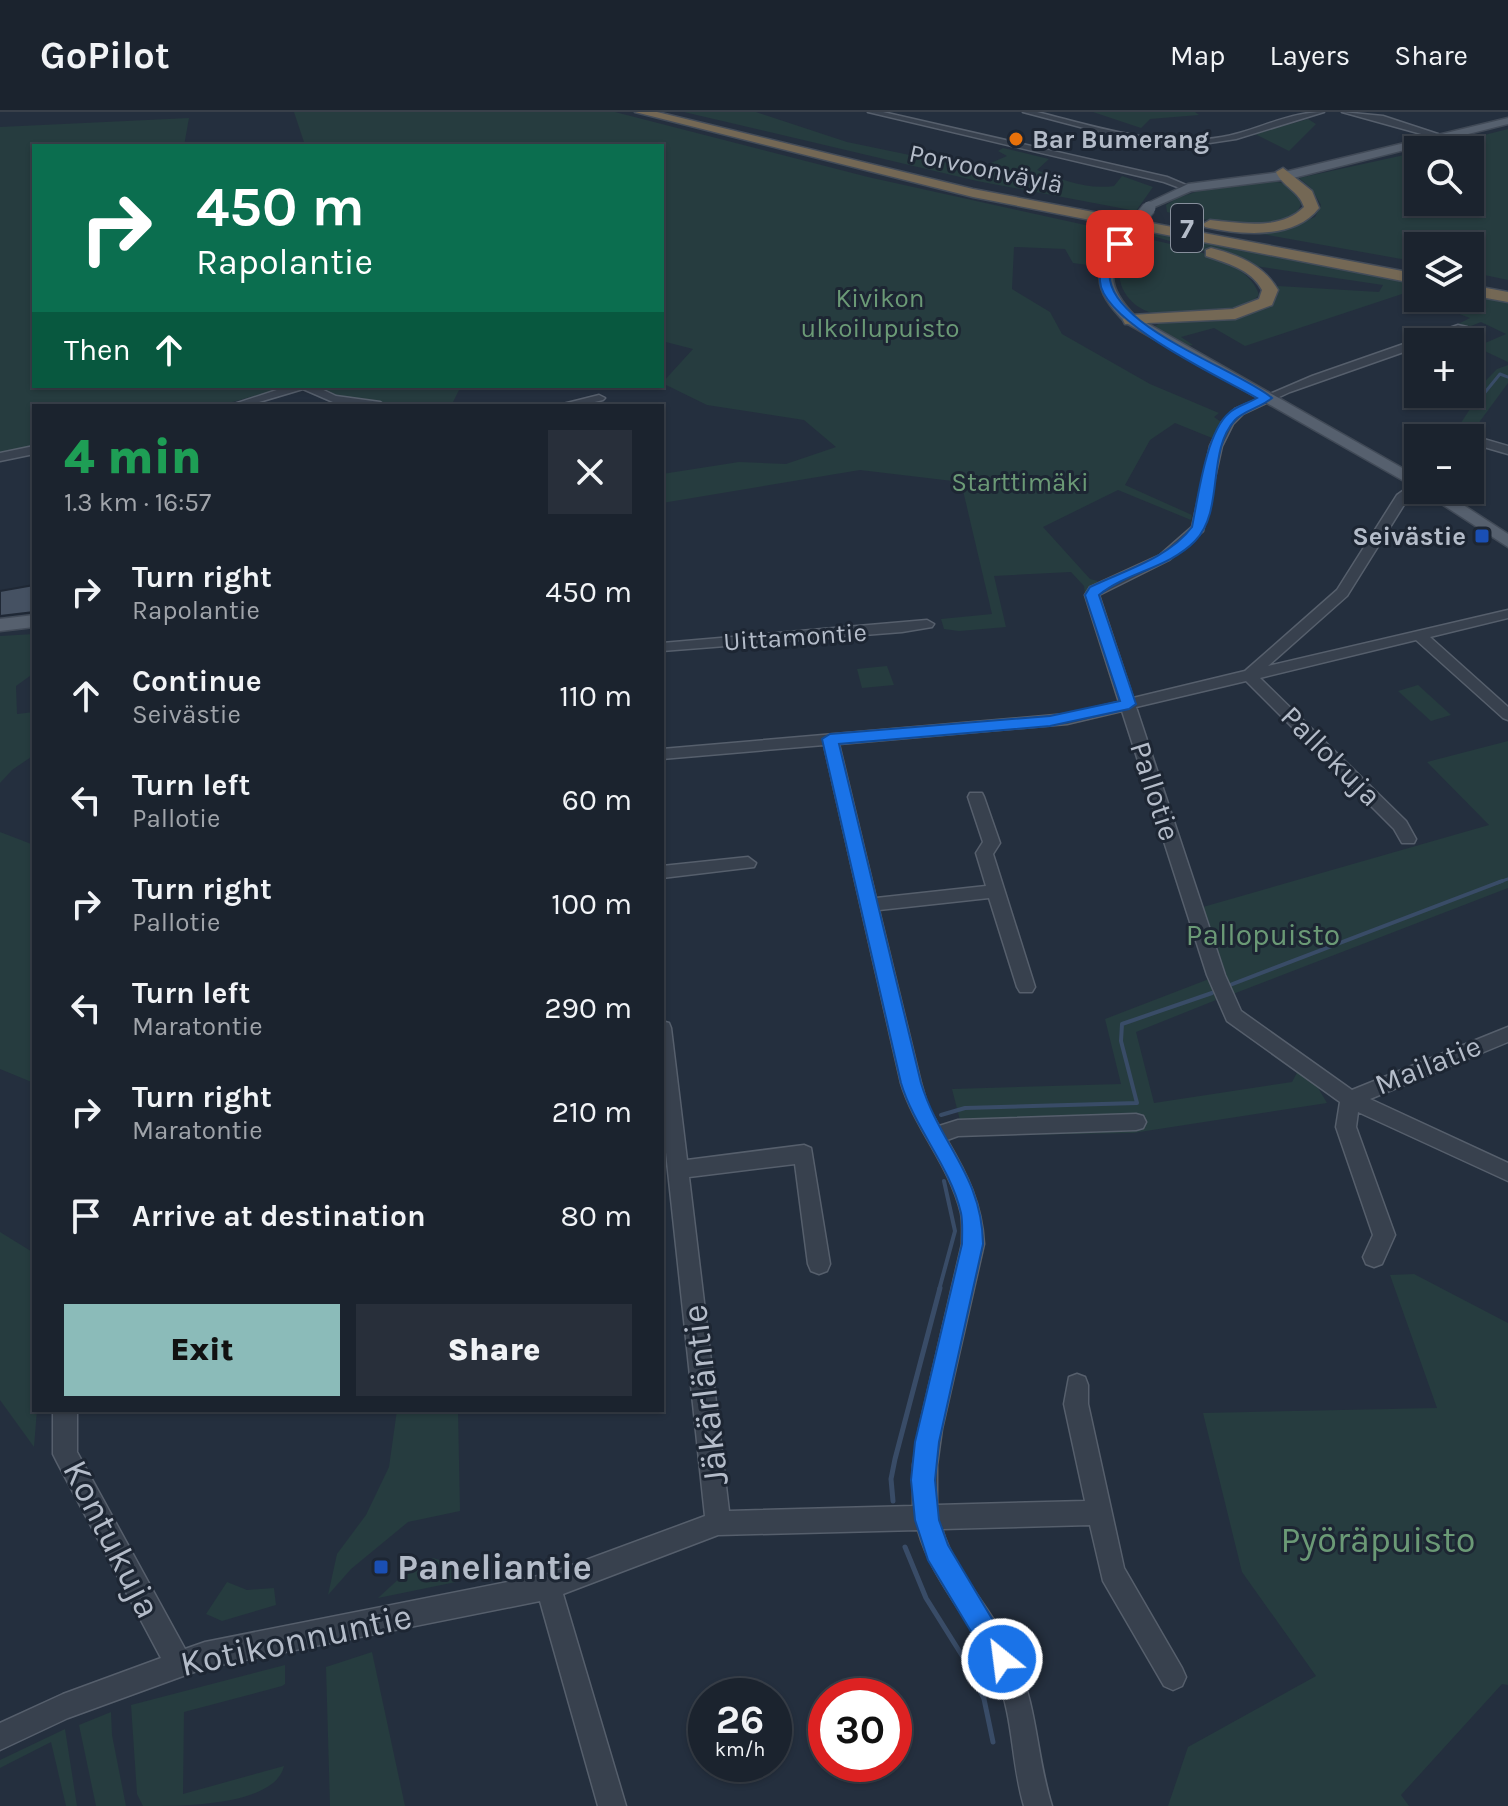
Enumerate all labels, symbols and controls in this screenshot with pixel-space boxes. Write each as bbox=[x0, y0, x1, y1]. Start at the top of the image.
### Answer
text: GoPilot bbox=[40, 33, 170, 78]
text: Map bbox=[1170, 39, 1225, 72]
text: Layers bbox=[1269, 39, 1350, 72]
text: Share bbox=[1394, 39, 1468, 72]
place label: Bar Bumerang bbox=[1032, 124, 1209, 155]
marker: Bar Bumerang bbox=[1007, 130, 1025, 148]
map controls bbox=[1404, 136, 1484, 504]
button: search bbox=[1404, 136, 1484, 216]
street label: Porvoonväylä bbox=[906, 138, 1066, 200]
text: 450 m bbox=[196, 174, 365, 239]
icon: right bbox=[64, 176, 168, 280]
road number: 7 bbox=[1171, 204, 1203, 252]
pin bbox=[1086, 210, 1154, 278]
icon: arrive bbox=[1098, 222, 1142, 266]
button: layers bbox=[1404, 232, 1484, 312]
text: Rapolantie bbox=[196, 241, 373, 283]
park label: Kivikon ulkoilupuisto bbox=[801, 283, 960, 344]
icon: ahead bbox=[147, 328, 191, 372]
button: + bbox=[1404, 328, 1484, 408]
text: Then bbox=[64, 332, 131, 368]
button: − bbox=[1404, 424, 1484, 504]
text: 4 min bbox=[64, 429, 202, 485]
button: close bbox=[548, 430, 632, 514]
park label: Starttimäki bbox=[951, 467, 1089, 498]
text: 1.3 km · 16:57 bbox=[64, 487, 211, 518]
place label: Seivästie bbox=[1352, 521, 1466, 552]
marker: Seivästie bbox=[1473, 527, 1491, 545]
text: Turn right bbox=[132, 559, 272, 595]
icon: right bbox=[64, 570, 108, 614]
text: 450 m bbox=[545, 574, 632, 610]
text: Rapolantie bbox=[132, 595, 260, 626]
street label: Uittamontie bbox=[722, 617, 868, 657]
text: Continue bbox=[132, 663, 262, 699]
icon: ahead bbox=[64, 674, 108, 718]
text: 110 m bbox=[559, 678, 632, 714]
street label: Pallokuja bbox=[1273, 698, 1389, 814]
text: Seivästie bbox=[132, 699, 241, 730]
street label: Pallotie bbox=[1122, 737, 1188, 845]
text: Turn left bbox=[132, 767, 250, 803]
icon: left bbox=[64, 778, 108, 822]
text: 60 m bbox=[562, 782, 632, 818]
text: Pallotie bbox=[132, 803, 220, 834]
text: Turn right bbox=[132, 871, 272, 907]
icon: right bbox=[64, 882, 108, 926]
text: 100 m bbox=[551, 886, 632, 922]
text: Pallotie bbox=[132, 907, 220, 938]
park label: Pallopuisto bbox=[1186, 917, 1340, 953]
text: Turn left bbox=[132, 975, 250, 1011]
icon: left bbox=[64, 986, 108, 1030]
text: 290 m bbox=[544, 990, 632, 1026]
text: Maratontie bbox=[132, 1011, 263, 1042]
street label: Mailatie bbox=[1370, 1027, 1486, 1103]
text: Turn right bbox=[132, 1079, 272, 1115]
icon: right bbox=[64, 1090, 108, 1134]
text: 210 m bbox=[552, 1094, 632, 1130]
text: Maratontie bbox=[132, 1115, 263, 1146]
icon: arrive bbox=[64, 1194, 108, 1238]
text: Arrive at destination bbox=[132, 1198, 426, 1234]
text: 80 m bbox=[561, 1198, 632, 1234]
street label: Jäkärläntie bbox=[673, 1302, 737, 1488]
button: Exit bbox=[64, 1304, 340, 1396]
button: Share bbox=[356, 1304, 632, 1396]
street label: Kontukuja bbox=[54, 1453, 170, 1625]
park label: Pyöräpuisto bbox=[1281, 1519, 1475, 1561]
place label: Paneliantie bbox=[397, 1546, 592, 1588]
marker: Paneliantie bbox=[372, 1558, 390, 1576]
street label: Kotikonnuntie bbox=[176, 1595, 416, 1685]
position arrow bbox=[960, 1617, 1044, 1701]
speed limit sign: 30 bbox=[808, 1678, 912, 1782]
text: 26 bbox=[716, 1696, 764, 1743]
text: km/h bbox=[715, 1738, 765, 1761]

